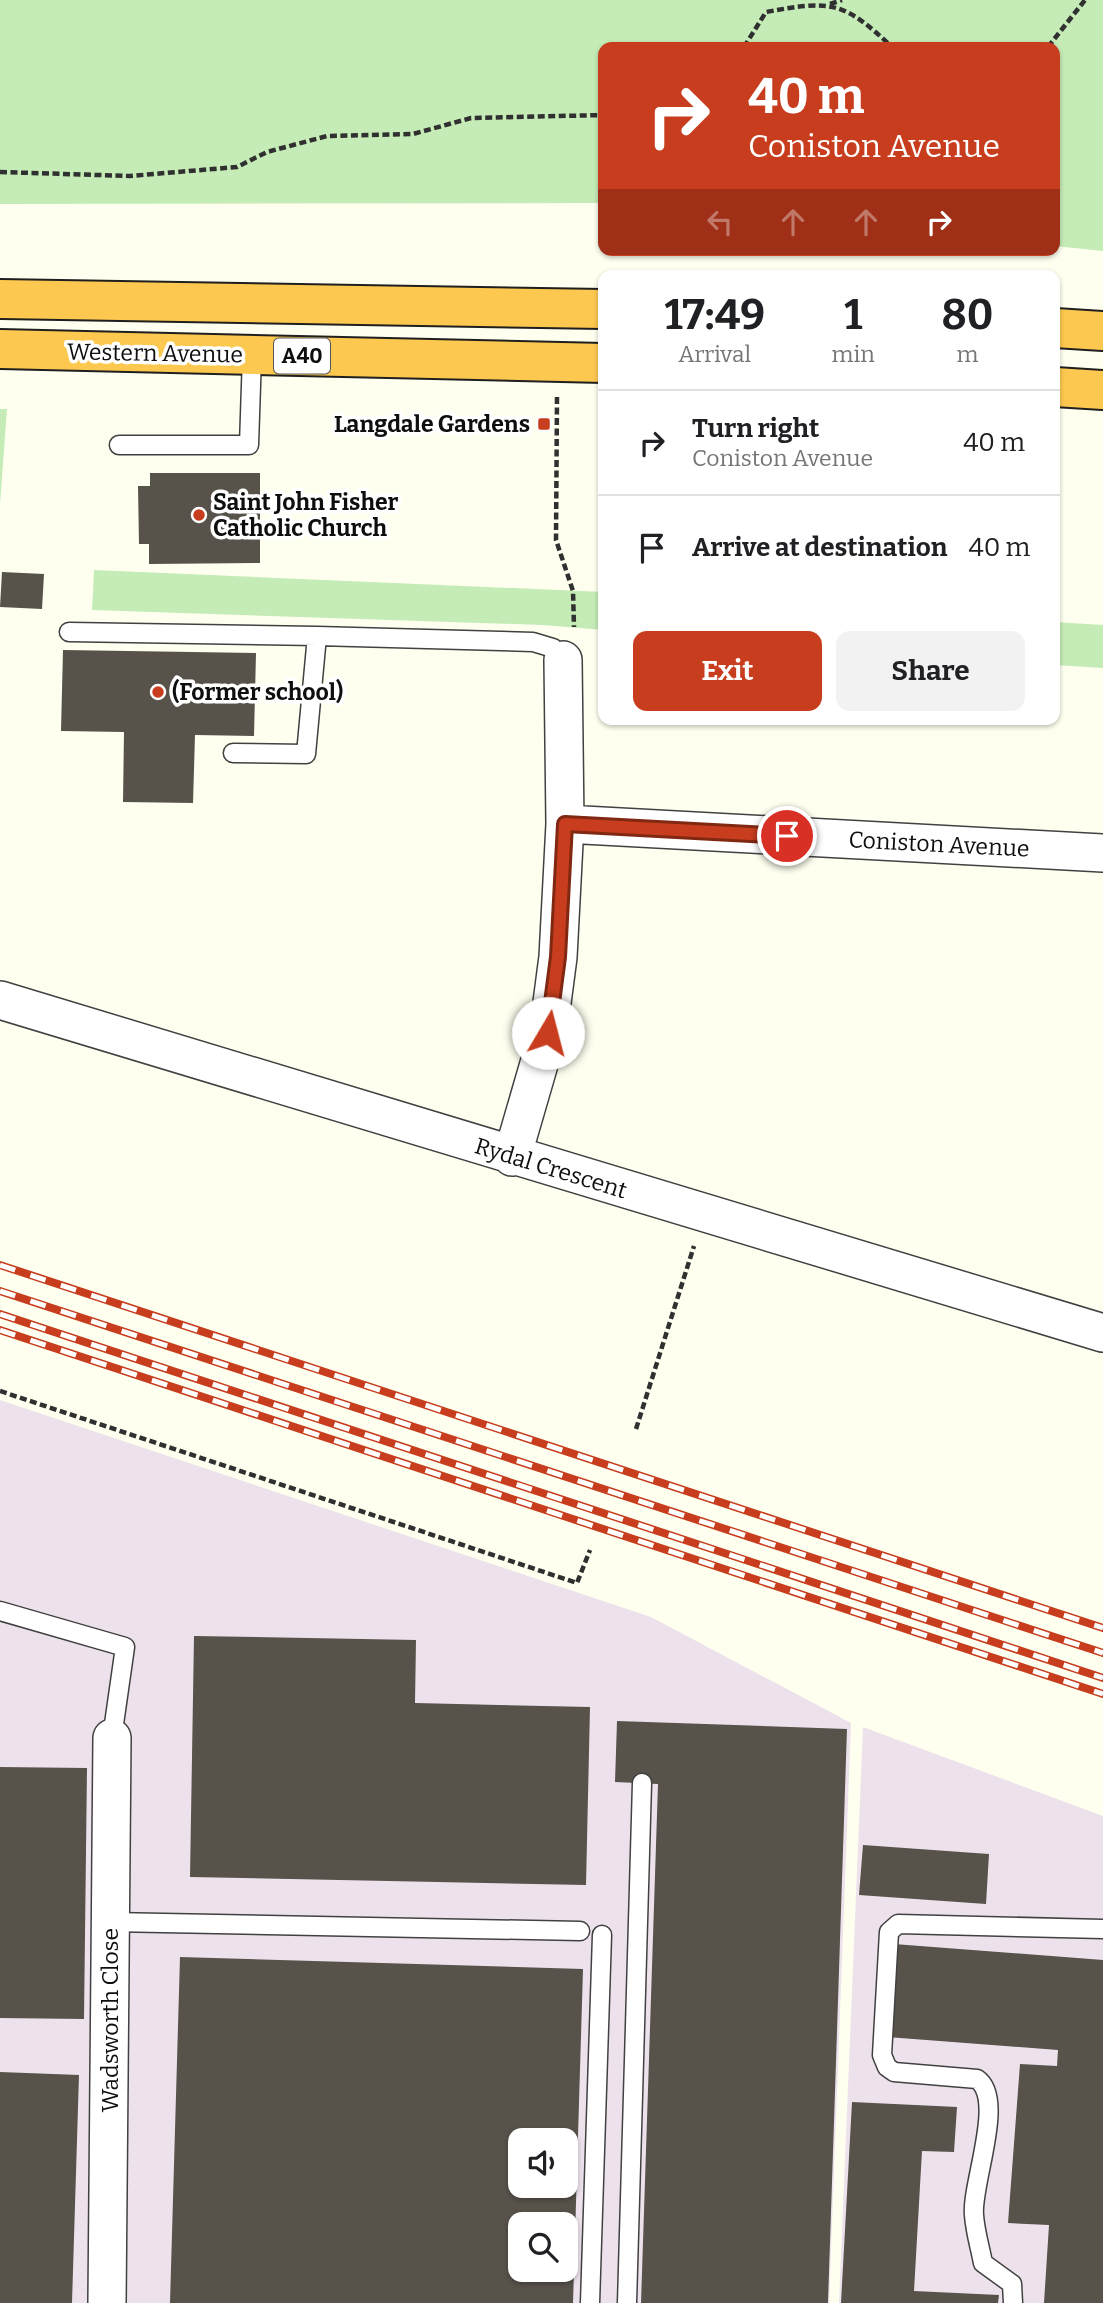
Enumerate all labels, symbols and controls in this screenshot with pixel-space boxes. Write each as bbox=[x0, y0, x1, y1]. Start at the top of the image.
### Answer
text: 40 m bbox=[748, 67, 865, 126]
icon: right bbox=[633, 70, 724, 161]
text: Coniston Avenue bbox=[748, 127, 1000, 165]
icon: left bbox=[701, 203, 739, 241]
icon: ahead bbox=[774, 203, 812, 241]
icon: ahead bbox=[847, 203, 885, 241]
icon: right bbox=[920, 203, 958, 241]
text: 17:49 bbox=[665, 290, 765, 340]
text: 1 bbox=[844, 290, 862, 340]
text: 80 bbox=[941, 290, 993, 340]
street label: Western Avenue bbox=[67, 337, 243, 369]
road number: A40 bbox=[274, 338, 330, 374]
text: Arrival bbox=[678, 340, 751, 368]
text: min bbox=[832, 340, 875, 368]
text: m bbox=[956, 340, 978, 368]
place label: Langdale Gardens bbox=[334, 410, 530, 438]
text: Turn right bbox=[692, 413, 819, 444]
marker: Langdale Gardens bbox=[536, 416, 552, 432]
icon: right bbox=[633, 424, 671, 462]
text: 40 m bbox=[963, 427, 1025, 458]
text: Coniston Avenue bbox=[692, 444, 873, 472]
place label: Saint John Fisher Catholic Church bbox=[213, 488, 399, 542]
marker: Saint John Fisher Catholic Church bbox=[191, 507, 207, 523]
icon: arrive bbox=[633, 529, 671, 567]
text: Arrive at destination bbox=[692, 532, 947, 563]
text: 40 m bbox=[968, 532, 1030, 563]
button: Exit bbox=[633, 631, 822, 711]
button: Share bbox=[836, 631, 1025, 711]
place label: (Former school) bbox=[172, 678, 343, 706]
marker: (Former school) bbox=[150, 684, 166, 700]
pin bbox=[757, 806, 817, 866]
icon: arrive bbox=[768, 817, 806, 855]
street label: Coniston Avenue bbox=[848, 825, 1030, 863]
position arrow bbox=[511, 996, 585, 1070]
street label: Rydal Crescent bbox=[472, 1132, 630, 1204]
street label: Wadsworth Close bbox=[96, 1928, 124, 2112]
map controls bbox=[508, 2128, 578, 2282]
button: sound bbox=[508, 2128, 578, 2198]
button: search bbox=[508, 2212, 578, 2282]

